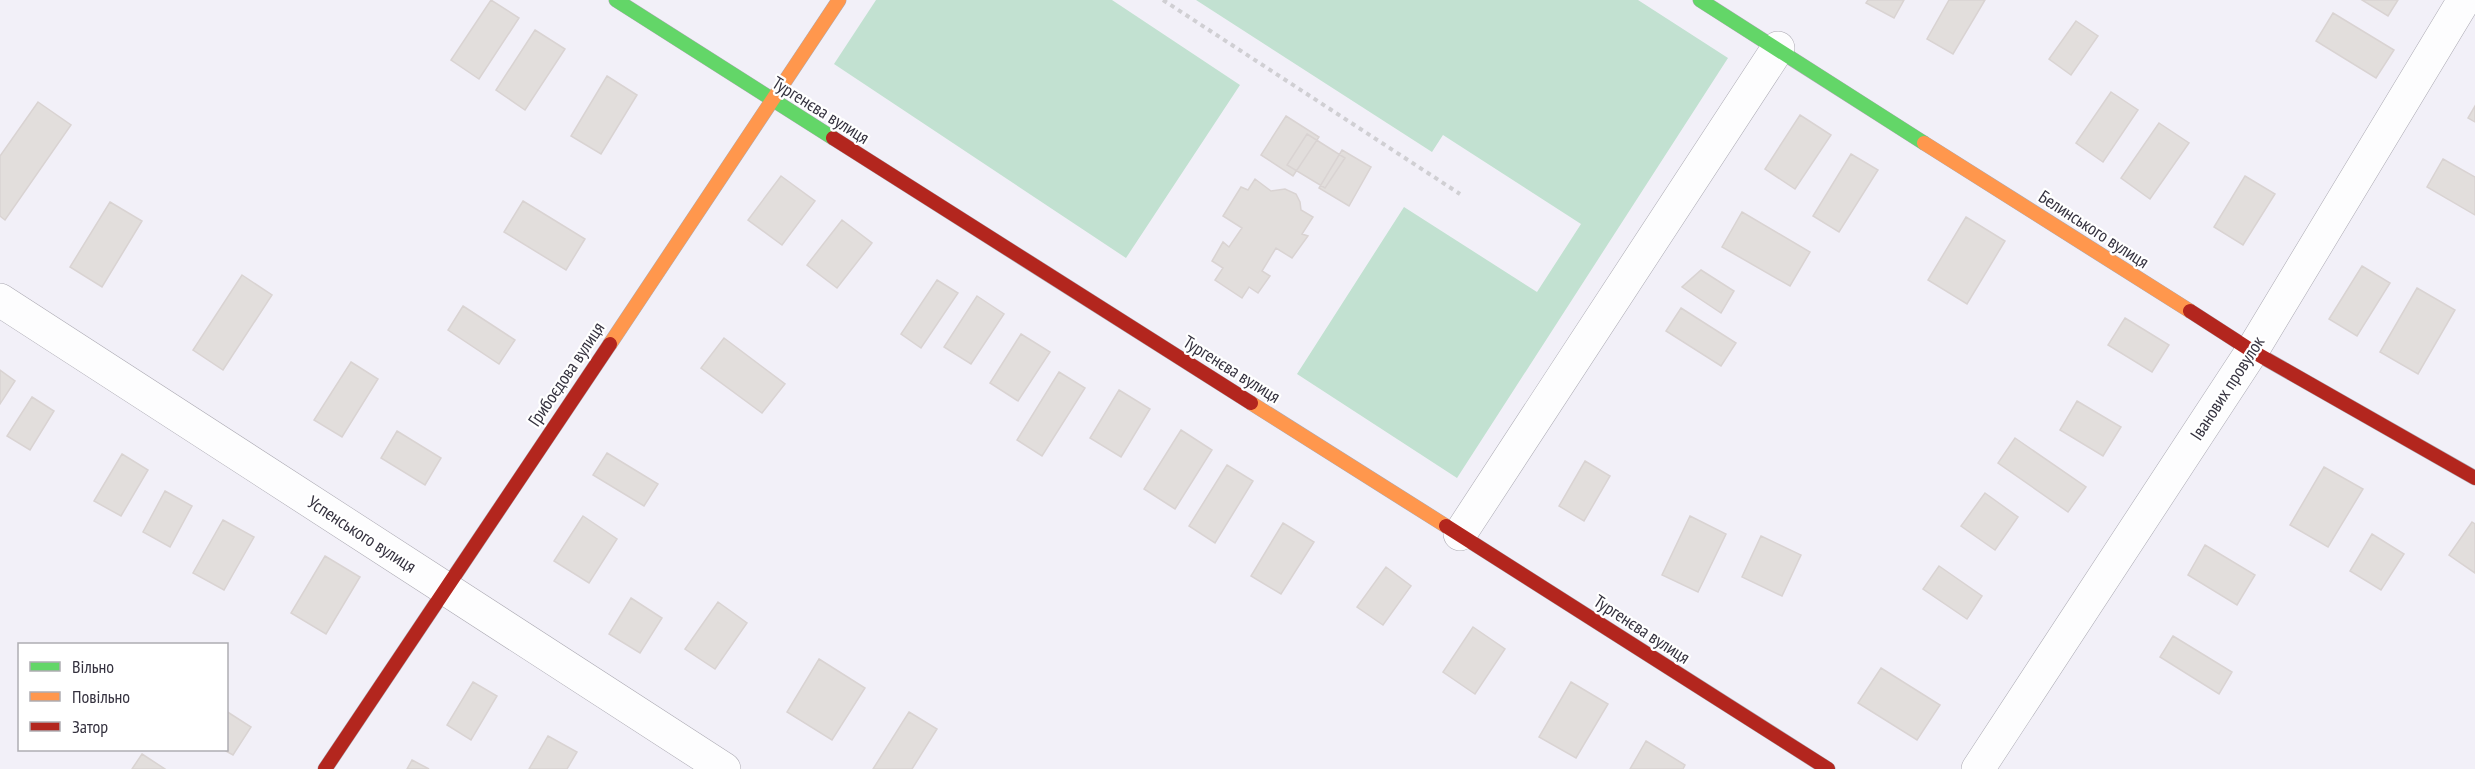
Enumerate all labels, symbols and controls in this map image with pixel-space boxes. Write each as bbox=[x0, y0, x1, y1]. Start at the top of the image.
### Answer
street label: Тургенєва вулиця bbox=[768, 71, 874, 149]
street label: Белинського вулиця bbox=[2035, 185, 2153, 273]
street label: Грибоєдова вулиця bbox=[523, 317, 609, 430]
street label: Тургенєва вулиця bbox=[1179, 330, 1285, 408]
street label: Іванових провулок bbox=[2185, 332, 2269, 444]
street label: Успенського вулиця bbox=[303, 490, 421, 578]
street label: Тургенєва вулиця bbox=[1590, 589, 1694, 669]
legend bbox=[18, 643, 228, 751]
text: Вільно bbox=[72, 655, 114, 678]
text: Повільно bbox=[72, 685, 130, 708]
text: Затор bbox=[72, 715, 108, 738]

